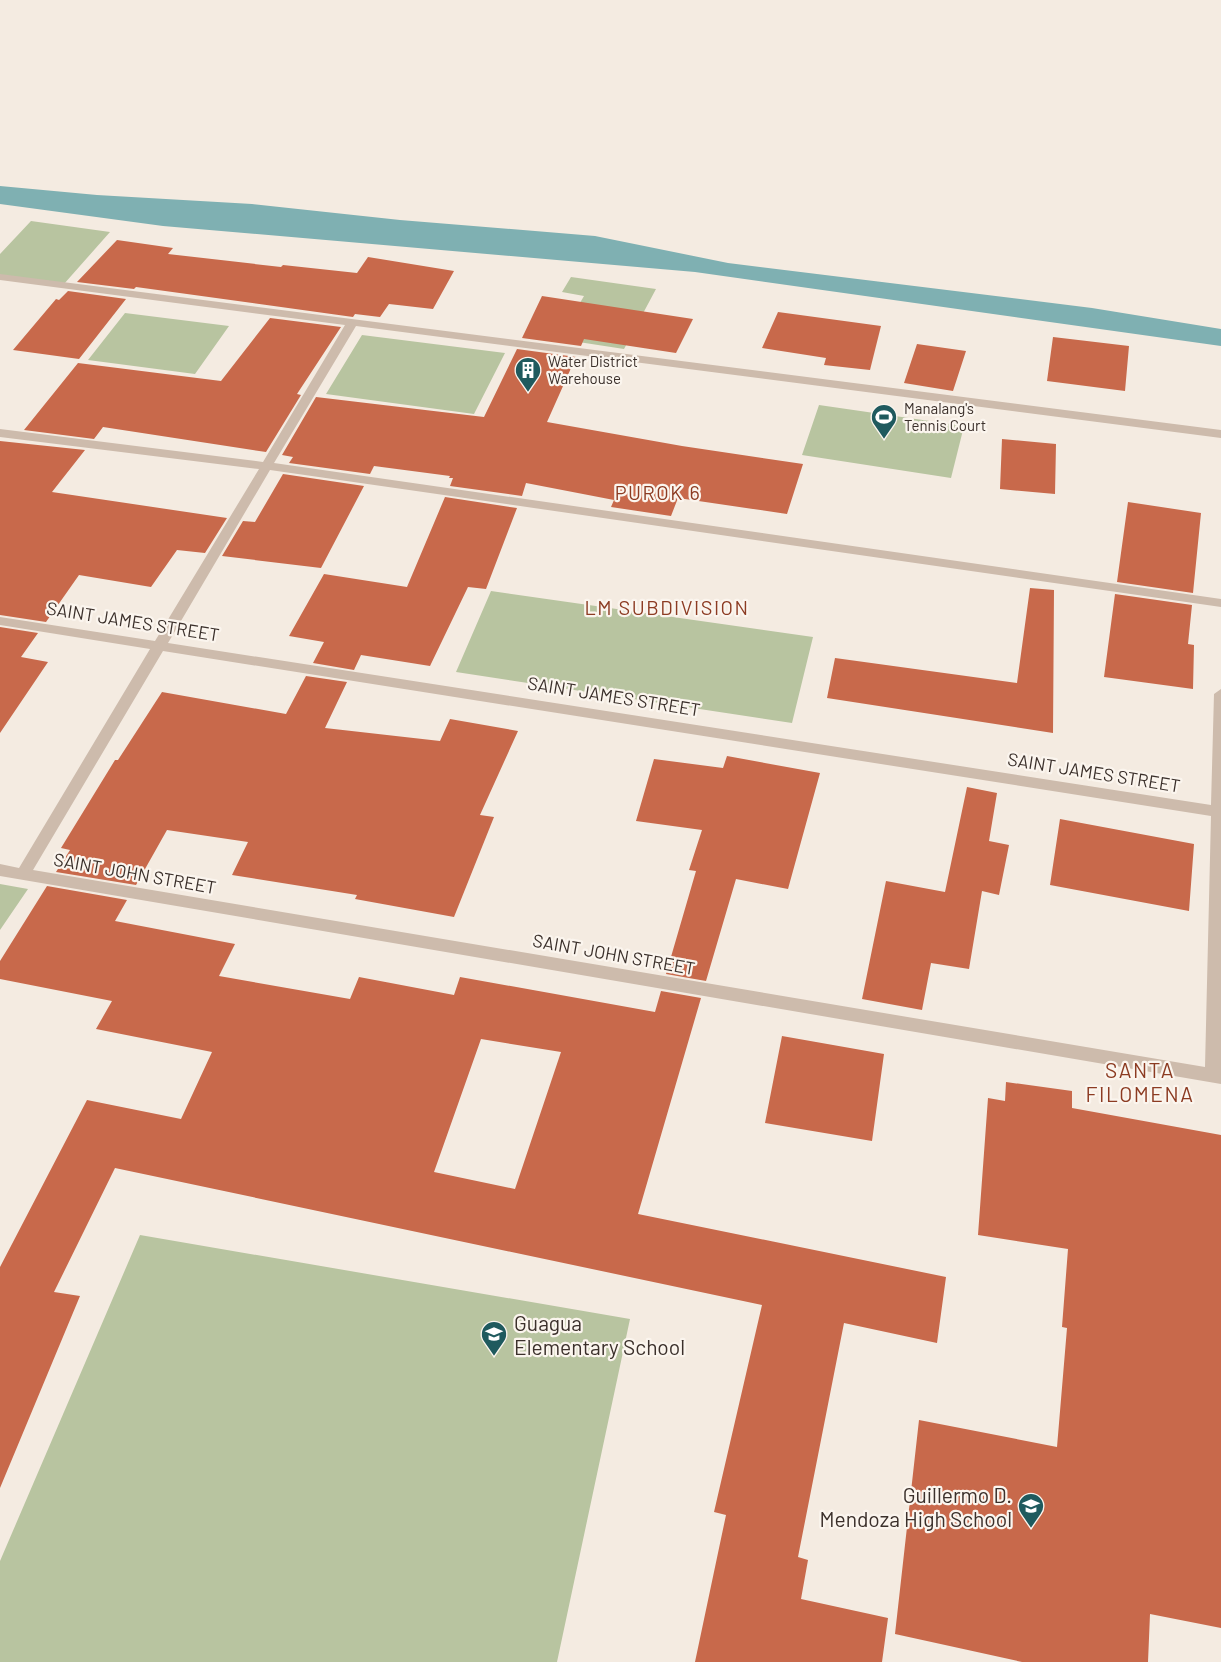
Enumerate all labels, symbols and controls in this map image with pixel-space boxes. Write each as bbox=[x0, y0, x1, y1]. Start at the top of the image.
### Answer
place label: Water District Warehouse bbox=[548, 352, 638, 387]
building icon: Water District Warehouse bbox=[513, 355, 543, 393]
place label: Manalang's Tennis Court bbox=[904, 399, 986, 434]
sports icon: Manalang's Tennis Court bbox=[869, 402, 899, 440]
district label: PUROK 6 bbox=[615, 480, 701, 504]
district label: LM SUBDIVISION bbox=[584, 595, 750, 619]
street label: SAINT JAMES STREET bbox=[45, 596, 221, 646]
street label: SAINT JAMES STREET bbox=[526, 671, 702, 721]
street label: SAINT JAMES STREET bbox=[1006, 747, 1182, 797]
street label: SAINT JOHN STREET bbox=[52, 848, 218, 898]
street label: SAINT JOHN STREET bbox=[531, 929, 697, 979]
district label: SANTA FILOMENA bbox=[1086, 1057, 1194, 1106]
place label: Guagua Elementary School bbox=[514, 1310, 685, 1359]
school or university icon: Guagua Elementary School bbox=[479, 1319, 509, 1357]
place label: Guillermo D. Mendoza High School bbox=[820, 1482, 1012, 1531]
school or university icon: Guillermo D. Mendoza High School bbox=[1016, 1491, 1046, 1529]

